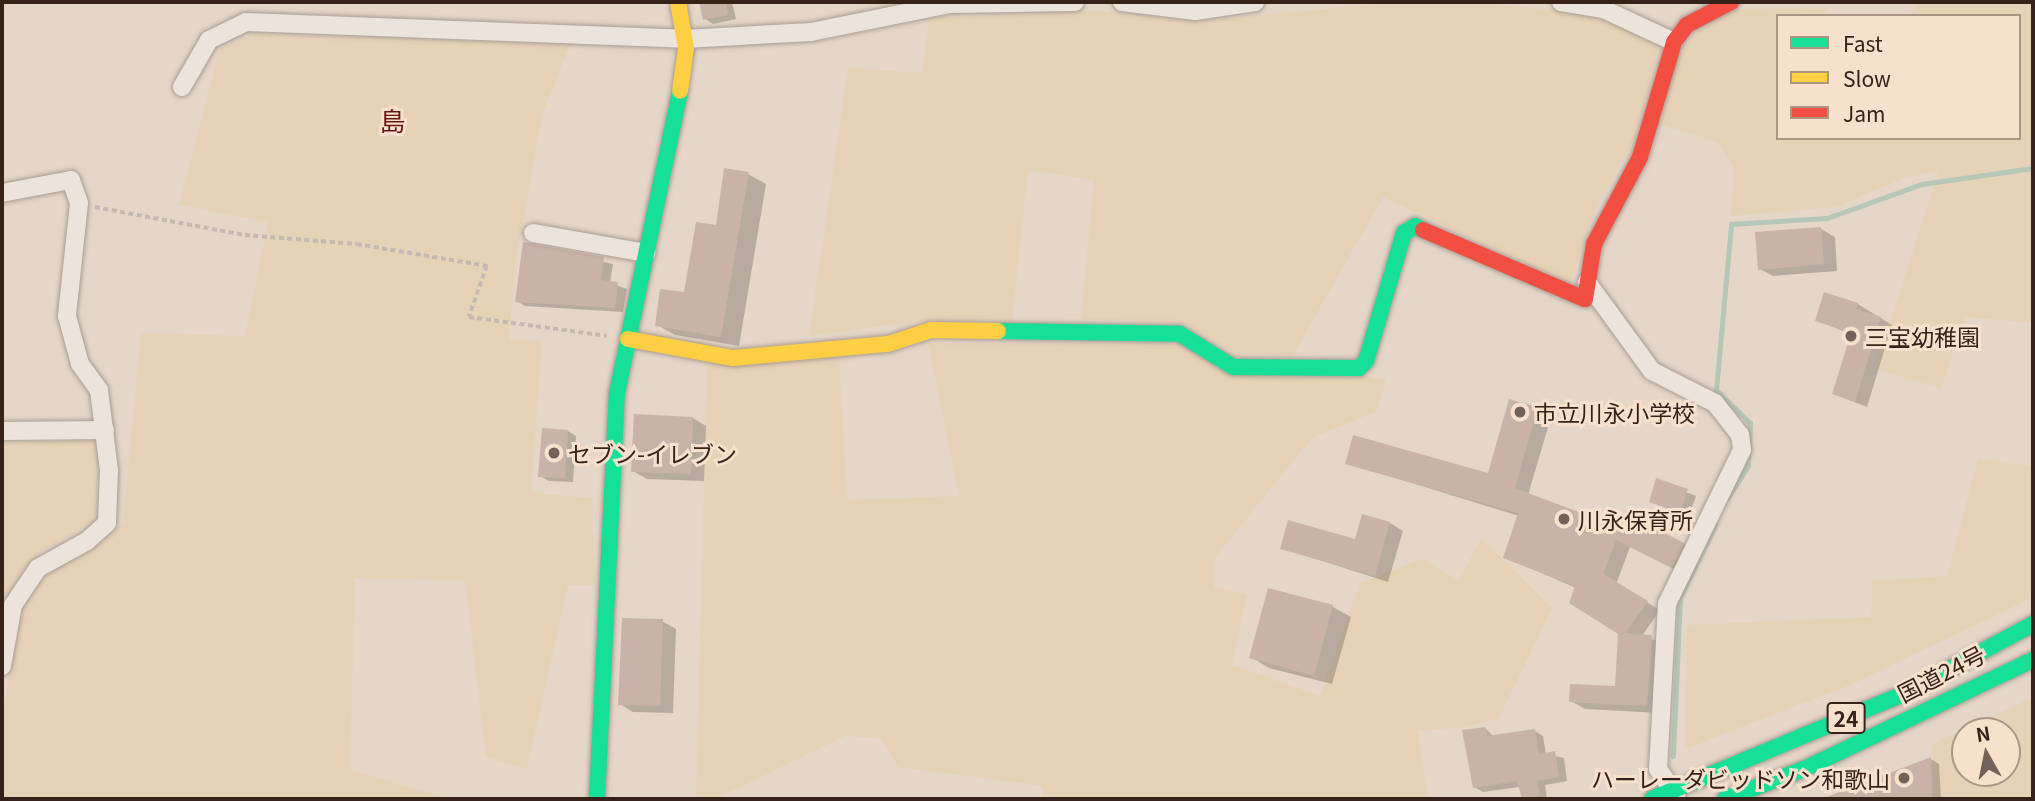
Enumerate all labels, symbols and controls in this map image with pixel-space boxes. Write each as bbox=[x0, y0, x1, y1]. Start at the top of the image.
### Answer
legend bbox=[1776, 14, 2021, 140]
text: Fast bbox=[1843, 28, 1883, 58]
text: Slow bbox=[1843, 63, 1891, 93]
text: Jam bbox=[1843, 98, 1886, 128]
district label: 島 bbox=[380, 104, 406, 136]
place label: 三宝幼稚園 bbox=[1865, 322, 1980, 350]
marker: 三宝幼稚園 bbox=[1843, 328, 1859, 344]
place label: 市立川永小学校 bbox=[1534, 398, 1695, 426]
marker: 市立川永小学校 bbox=[1512, 404, 1528, 420]
place label: セブン-イレブン bbox=[568, 439, 737, 467]
marker: セブン-イレブン bbox=[546, 445, 562, 461]
place label: 川永保育所 bbox=[1578, 505, 1693, 533]
marker: 川永保育所 bbox=[1556, 511, 1572, 527]
street label: 国道24号 bbox=[1893, 639, 1989, 707]
road number: 24 bbox=[1825, 700, 1867, 736]
north arrow bbox=[1951, 717, 2021, 787]
text: N bbox=[1974, 718, 1992, 747]
place label: ハーレーダビッドソン和歌山 bbox=[1591, 764, 1890, 792]
marker: ハーレーダビッドソン和歌山 bbox=[1896, 770, 1912, 786]

